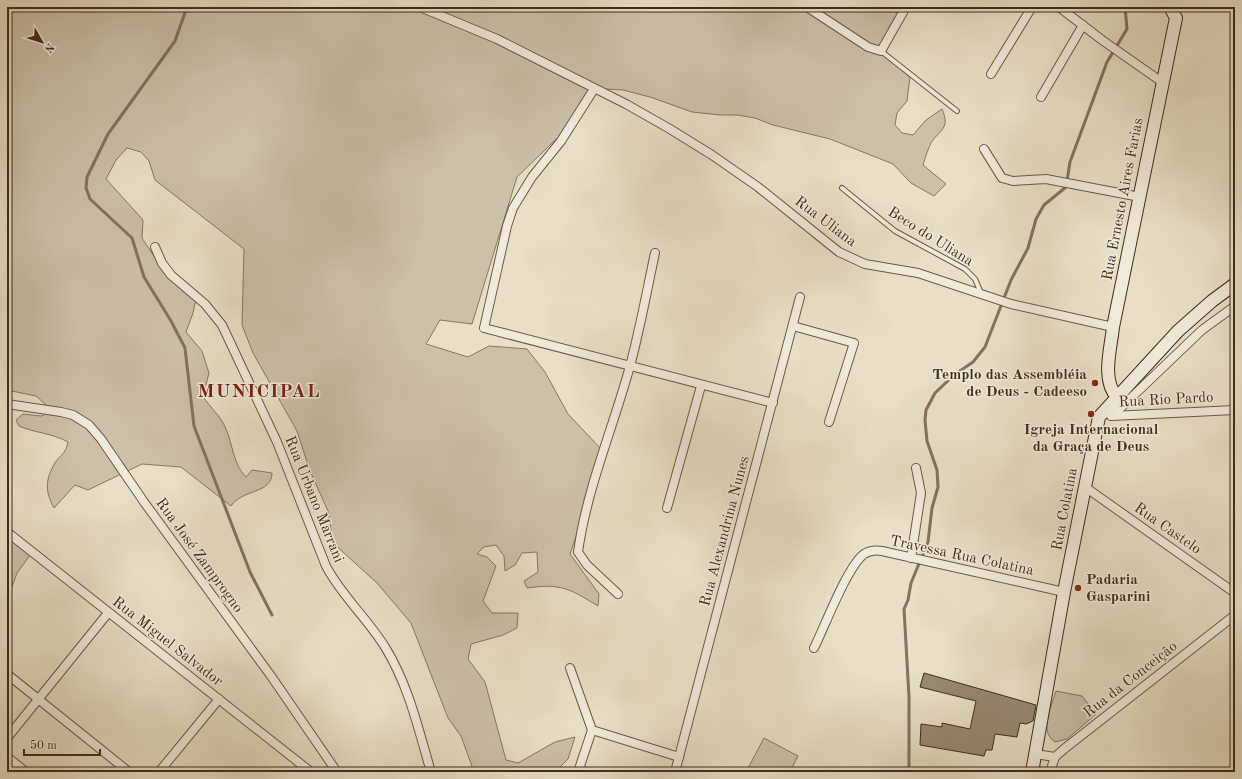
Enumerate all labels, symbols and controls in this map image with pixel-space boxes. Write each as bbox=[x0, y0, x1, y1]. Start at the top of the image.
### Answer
north arrow bbox=[22, 22, 62, 62]
text: N bbox=[41, 41, 56, 55]
street label: Rua Ernesto Aires Farias bbox=[1100, 117, 1147, 282]
street label: Rua Uliana bbox=[791, 194, 859, 251]
street label: Beco do Uliana bbox=[885, 205, 976, 270]
place label: Templo das Assembléia de Deus - Cadeeso bbox=[932, 368, 1087, 400]
marker: Templo das Assembléia de Deus - Cadeeso bbox=[1090, 378, 1100, 388]
district label: MUNICIPAL bbox=[198, 383, 320, 402]
street label: Rua Rio Pardo bbox=[1118, 391, 1214, 410]
marker: Igreja Internacional da Graça de Deus bbox=[1086, 409, 1096, 419]
place label: Igreja Internacional da Graça de Deus bbox=[1024, 423, 1159, 455]
street label: Rua Urbano Marrani bbox=[281, 434, 346, 565]
street label: Rua Alexandrina Nunes bbox=[698, 455, 753, 608]
street label: Rua Colatina bbox=[1050, 466, 1081, 552]
street label: Rua José Zamprogno bbox=[152, 496, 245, 616]
street label: Rua Castelo bbox=[1131, 501, 1203, 558]
street label: Travessa Rua Colatina bbox=[888, 534, 1036, 579]
place label: Padaria Gasparini bbox=[1086, 573, 1150, 605]
marker: Padaria Gasparini bbox=[1073, 583, 1083, 593]
street label: Rua Miguel Salvador bbox=[109, 595, 225, 690]
street label: Rua da Conceição bbox=[1081, 639, 1181, 721]
scale bar bbox=[24, 731, 100, 757]
text: 50 m bbox=[30, 739, 57, 752]

